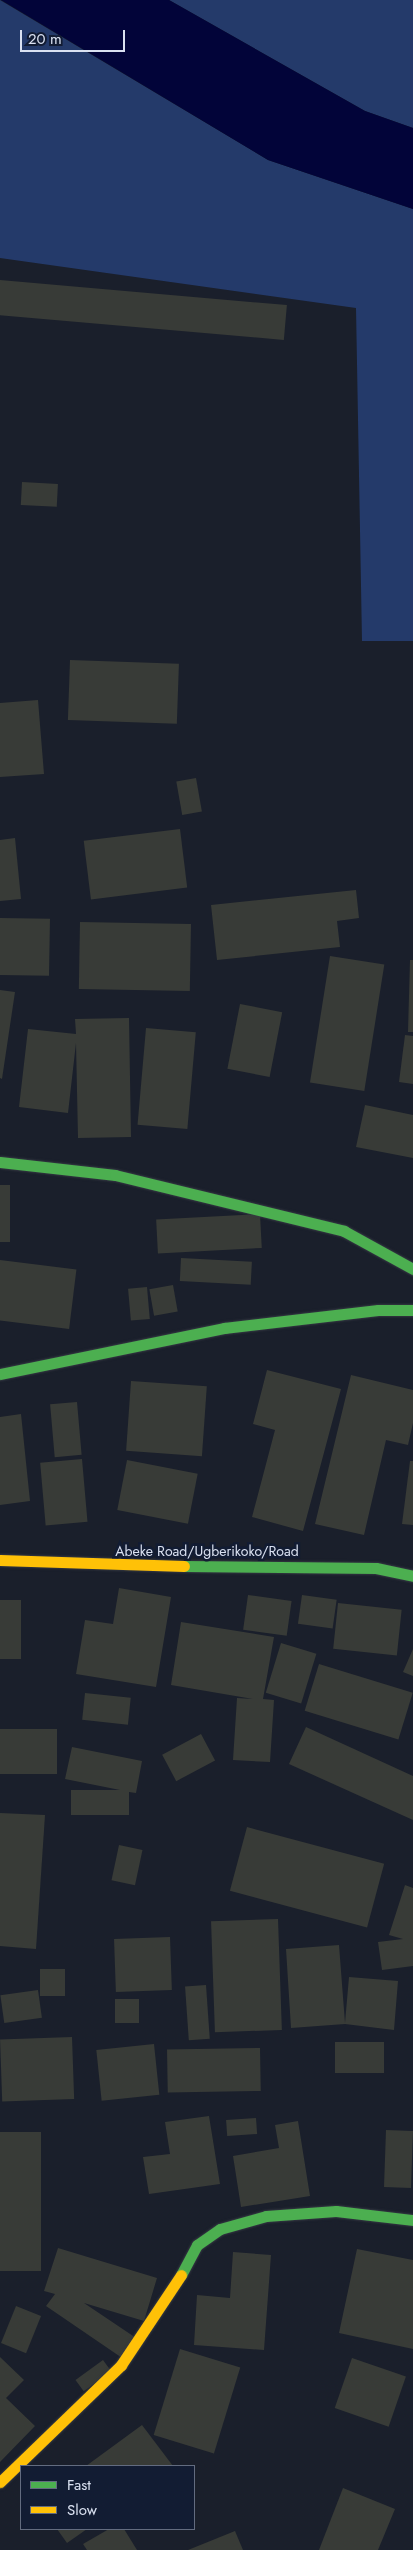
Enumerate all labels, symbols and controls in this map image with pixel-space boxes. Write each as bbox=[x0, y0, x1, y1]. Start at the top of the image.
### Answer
scale bar bbox=[22, 20, 128, 52]
text: 20 m bbox=[28, 28, 62, 50]
street label: Abeke Road/Ugberikoko/Road bbox=[115, 1543, 299, 1559]
legend bbox=[20, 2465, 195, 2530]
text: Fast bbox=[67, 2474, 91, 2496]
text: Slow bbox=[67, 2499, 97, 2521]

